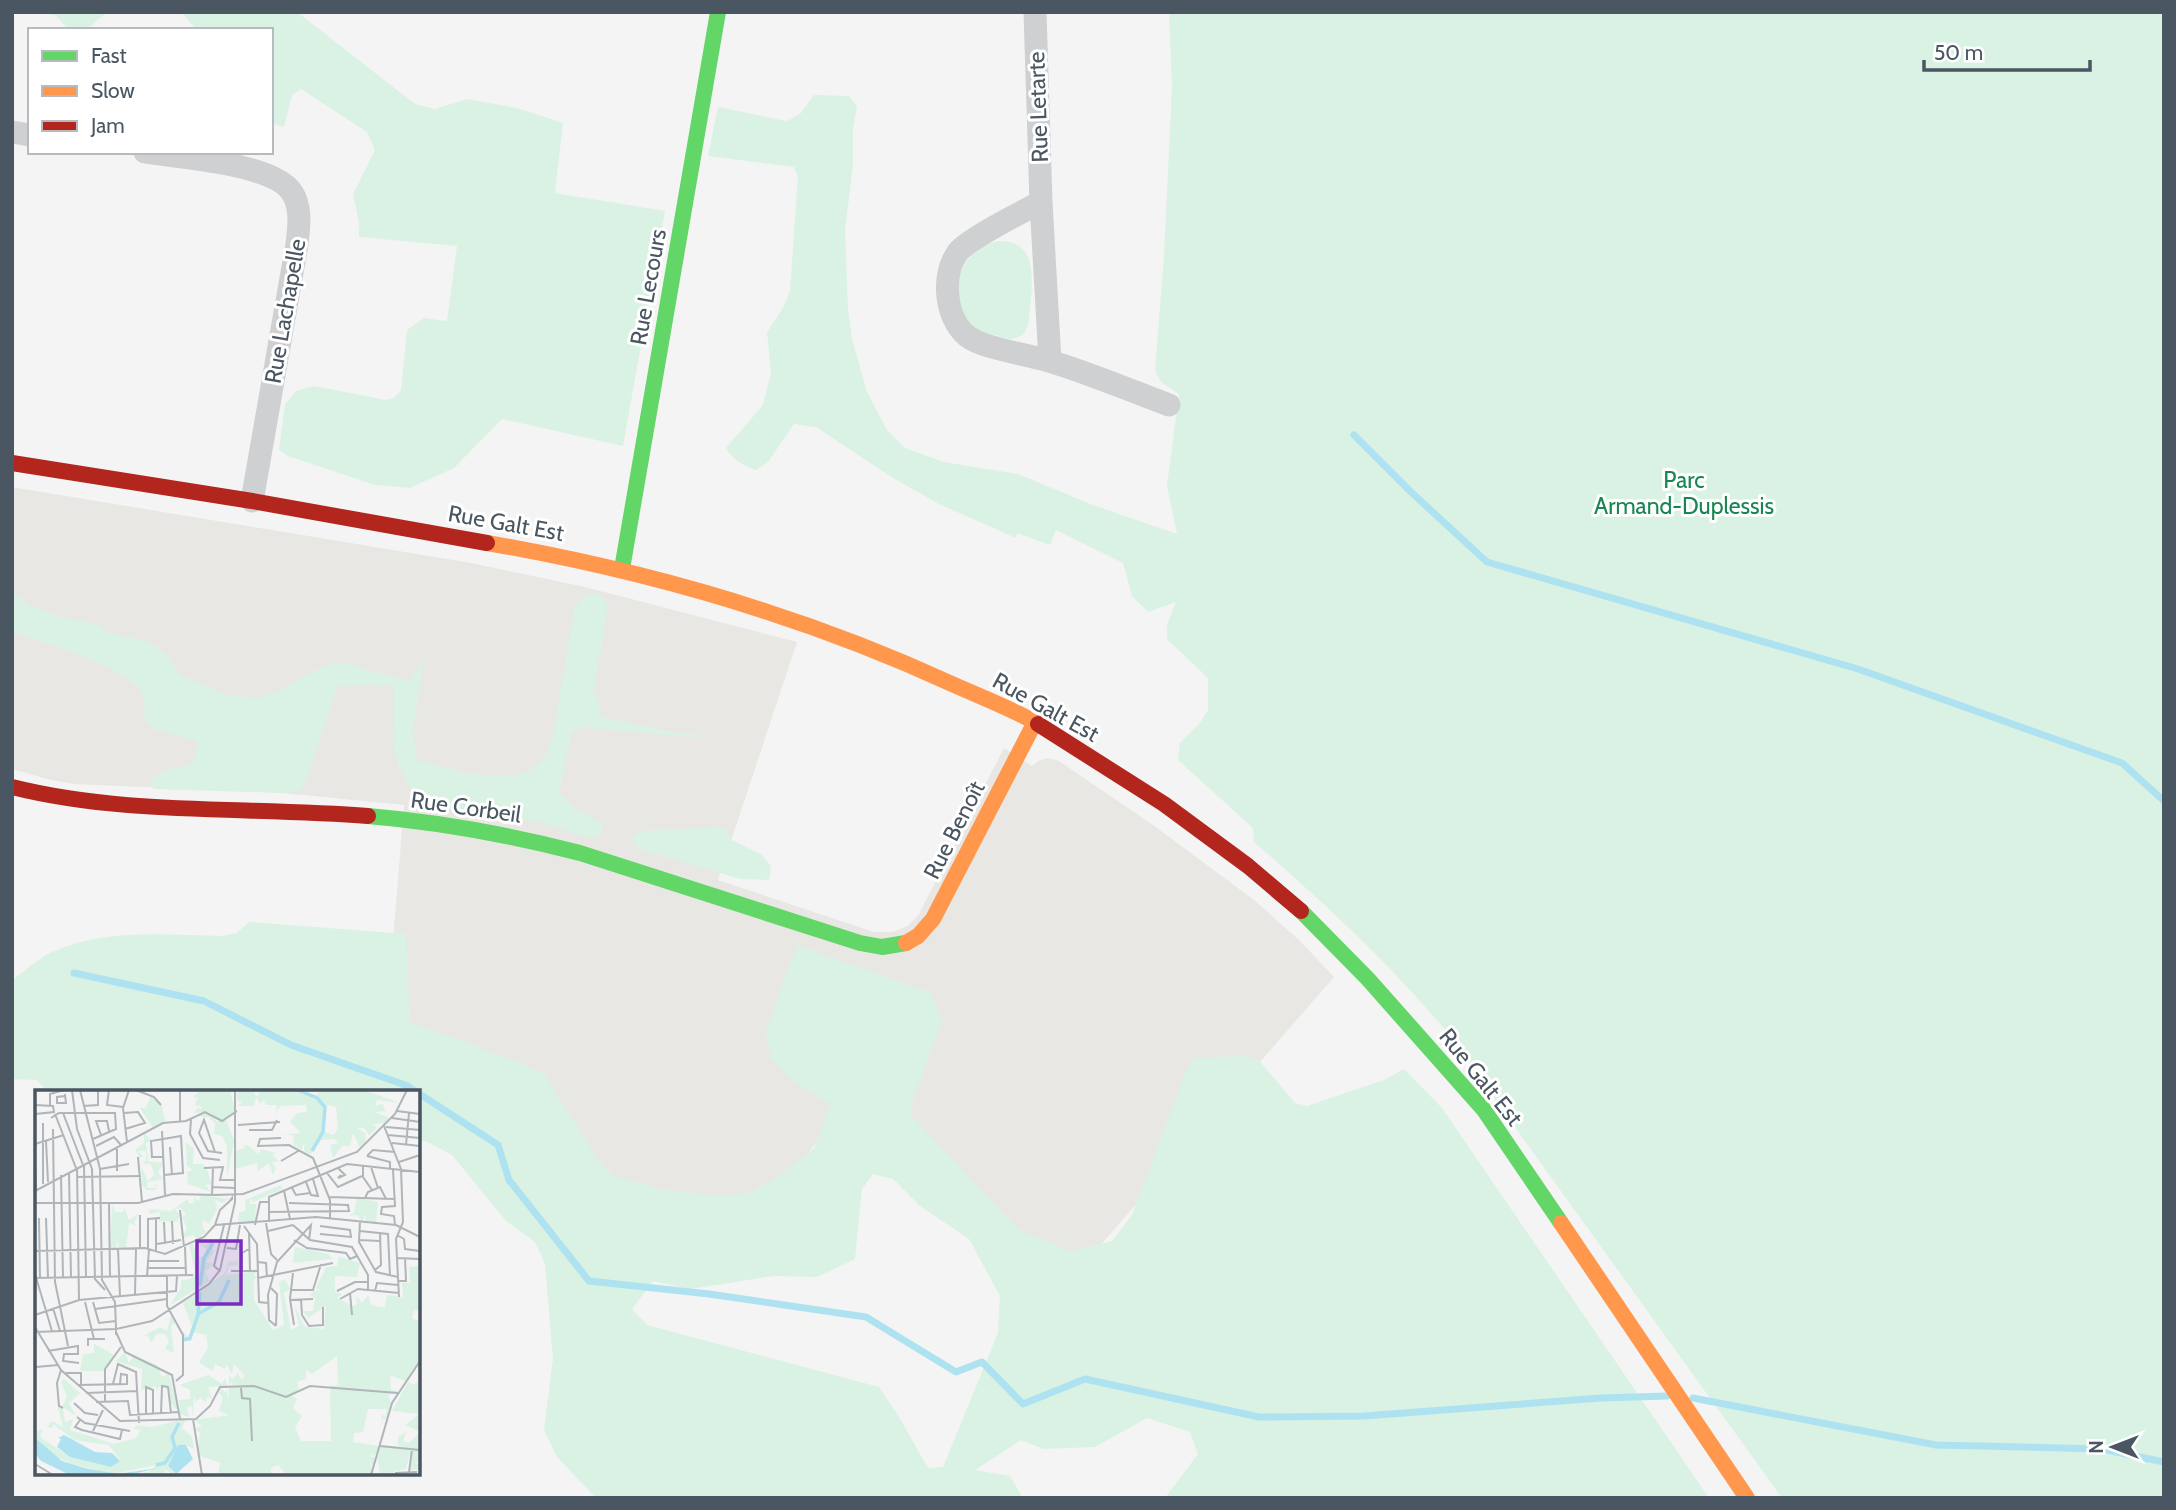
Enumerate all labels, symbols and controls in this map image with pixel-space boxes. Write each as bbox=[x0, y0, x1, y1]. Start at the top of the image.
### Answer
legend bbox=[28, 28, 273, 154]
scale bar bbox=[1924, 28, 2090, 72]
text: 50 m bbox=[1934, 40, 1983, 65]
text: Fast bbox=[91, 43, 127, 68]
street label: Rue Letarte bbox=[1022, 51, 1054, 163]
text: Slow bbox=[91, 78, 135, 103]
text: Jam bbox=[90, 113, 125, 138]
street label: Rue Lecours bbox=[624, 227, 672, 347]
street label: Rue Lachapelle bbox=[259, 236, 312, 385]
park label: Parc Armand-Duplessis bbox=[1594, 466, 1774, 520]
street label: Rue Galt Est bbox=[446, 499, 566, 547]
street label: Rue Galt Est bbox=[988, 666, 1104, 748]
street label: Rue Benoît bbox=[917, 776, 991, 884]
street label: Rue Corbeil bbox=[409, 785, 524, 829]
street label: Rue Galt Est bbox=[1433, 1023, 1529, 1132]
inset map bbox=[35, 1090, 420, 1475]
north arrow bbox=[2078, 1412, 2148, 1482]
text: N bbox=[2085, 1440, 2108, 1454]

